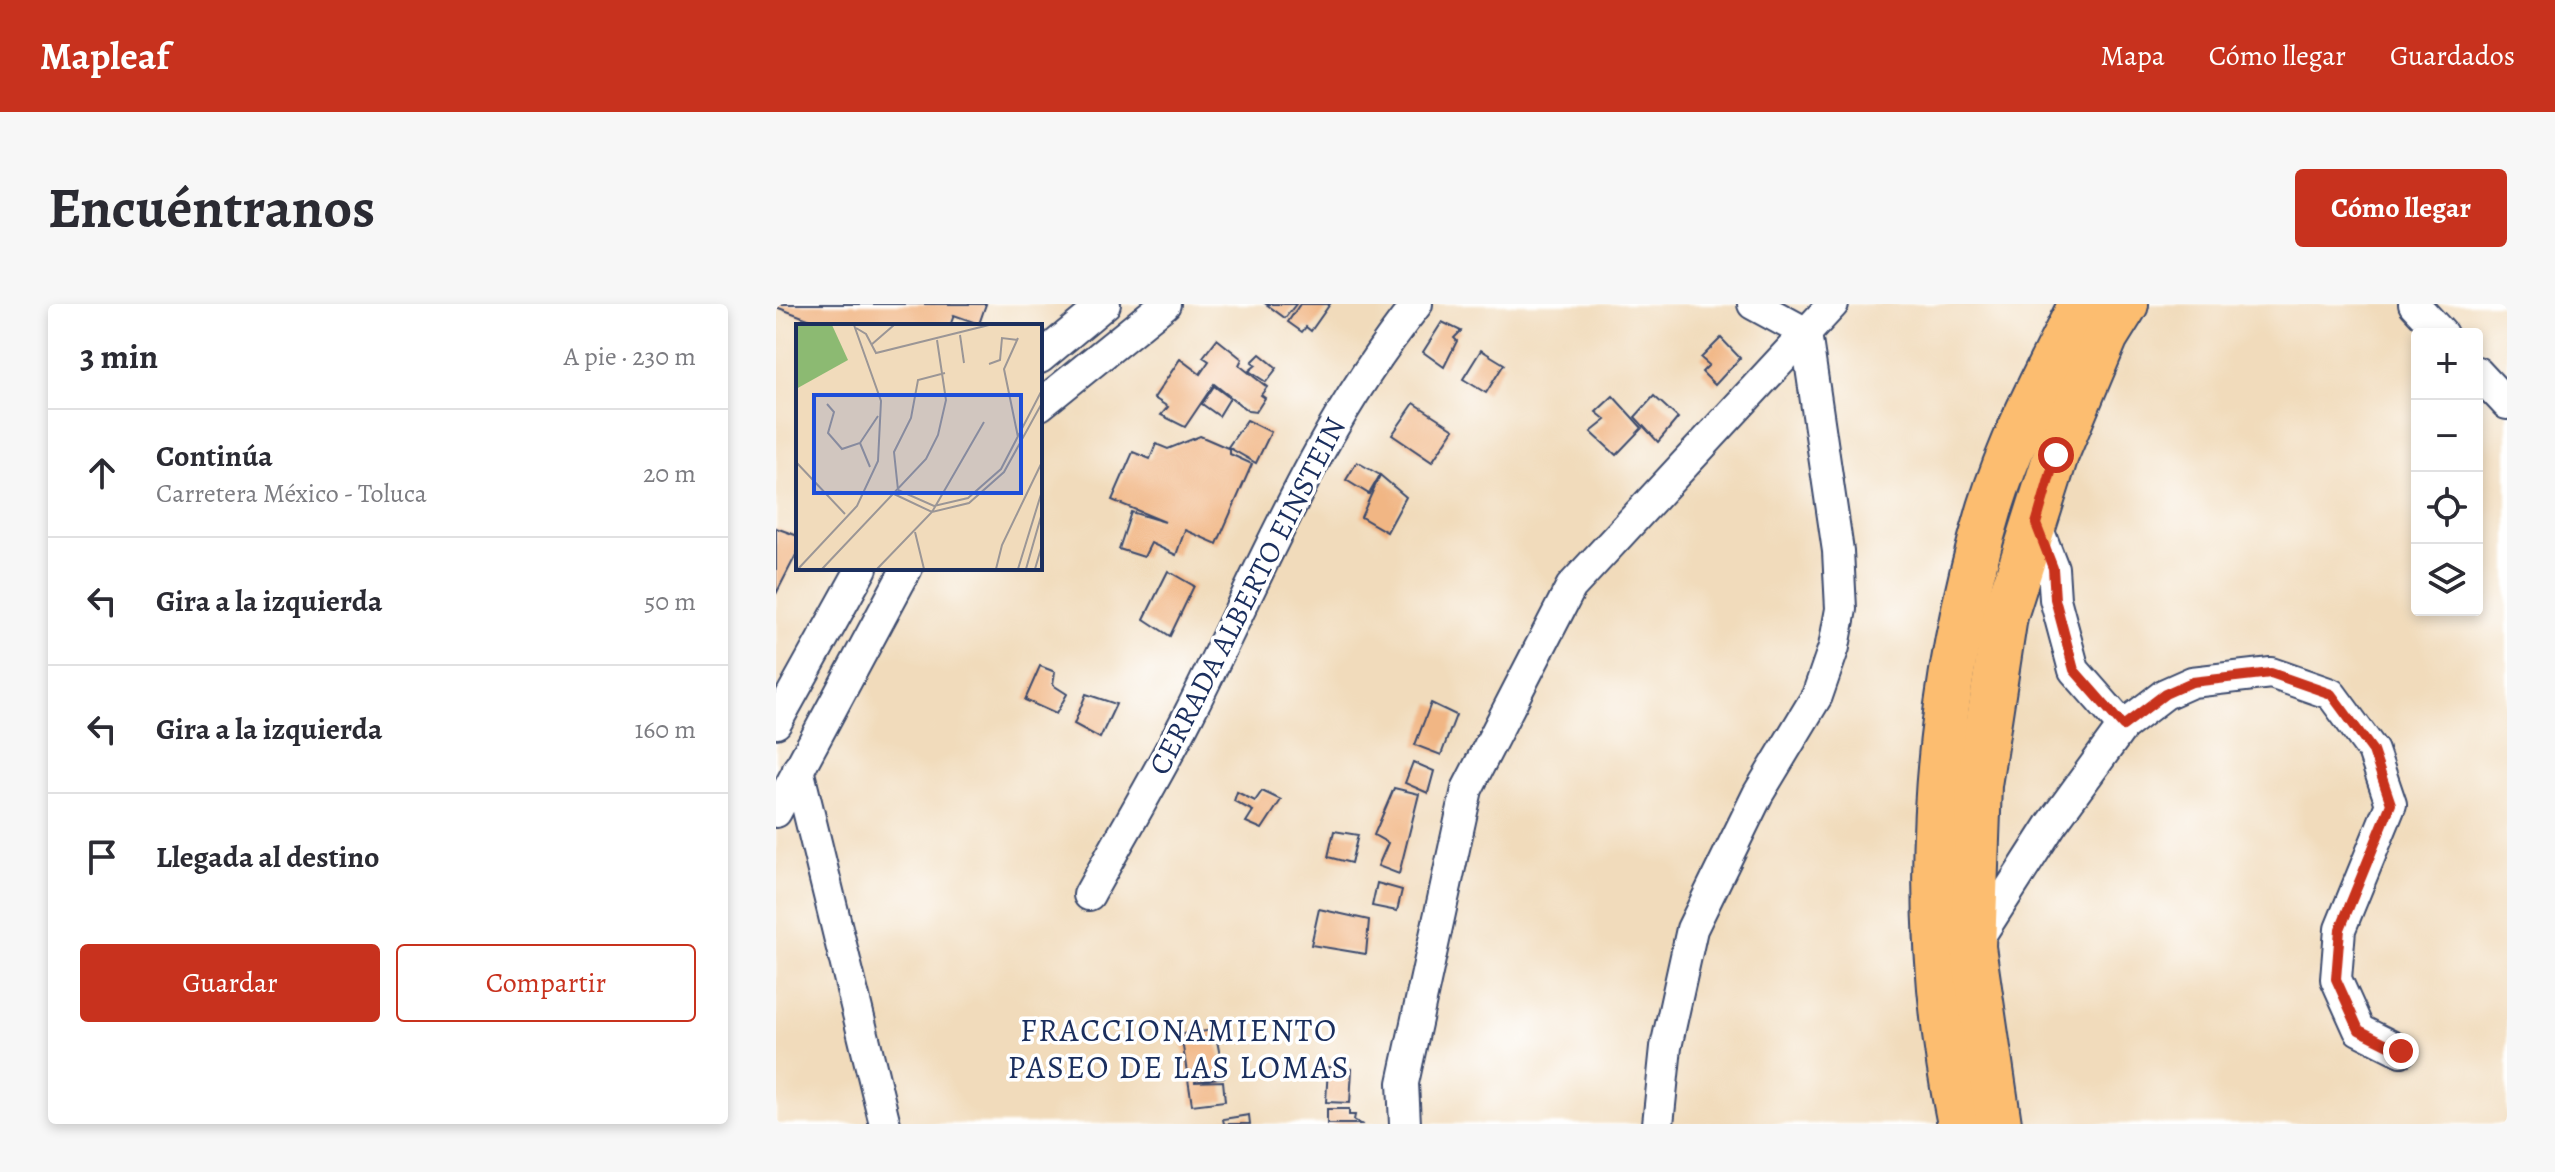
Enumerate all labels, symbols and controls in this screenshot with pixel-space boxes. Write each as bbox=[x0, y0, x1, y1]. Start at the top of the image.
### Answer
text: Mapleaf bbox=[40, 30, 169, 82]
text: Mapa bbox=[2101, 37, 2165, 75]
text: Cómo llegar bbox=[2209, 37, 2346, 75]
text: Guardados bbox=[2390, 37, 2515, 75]
button: Cómo llegar bbox=[2295, 169, 2507, 247]
text: Encuéntranos bbox=[48, 170, 375, 246]
inset map bbox=[796, 324, 1042, 570]
map controls bbox=[2411, 328, 2483, 616]
button: + bbox=[2411, 328, 2483, 400]
text: 3 min bbox=[80, 333, 158, 380]
text: A pie · 230 m bbox=[564, 339, 696, 374]
button: − bbox=[2411, 400, 2483, 472]
street label: CERRADA ALBERTO EINSTEIN bbox=[1139, 410, 1355, 782]
text: Continúa bbox=[156, 436, 273, 476]
route start bbox=[2038, 437, 2074, 473]
icon: ahead bbox=[80, 451, 124, 495]
text: 20 m bbox=[643, 456, 696, 491]
button: locate bbox=[2411, 472, 2483, 544]
text: Carretera México - Toluca bbox=[156, 476, 427, 511]
button: layers bbox=[2411, 544, 2483, 616]
icon: left bbox=[80, 579, 124, 623]
text: Gira a la izquierda bbox=[156, 581, 382, 621]
text: 50 m bbox=[644, 584, 696, 619]
icon: left bbox=[80, 707, 124, 751]
text: Gira a la izquierda bbox=[156, 709, 382, 749]
text: 160 m bbox=[634, 712, 696, 747]
icon: arrive bbox=[80, 835, 124, 879]
text: Llegada al destino bbox=[156, 837, 379, 877]
button: Guardar bbox=[80, 944, 380, 1022]
button: Compartir bbox=[396, 944, 696, 1022]
district label: FRACCIONAMIENTO PASEO DE LAS LOMAS bbox=[1007, 1008, 1351, 1089]
route end bbox=[2383, 1033, 2419, 1069]

